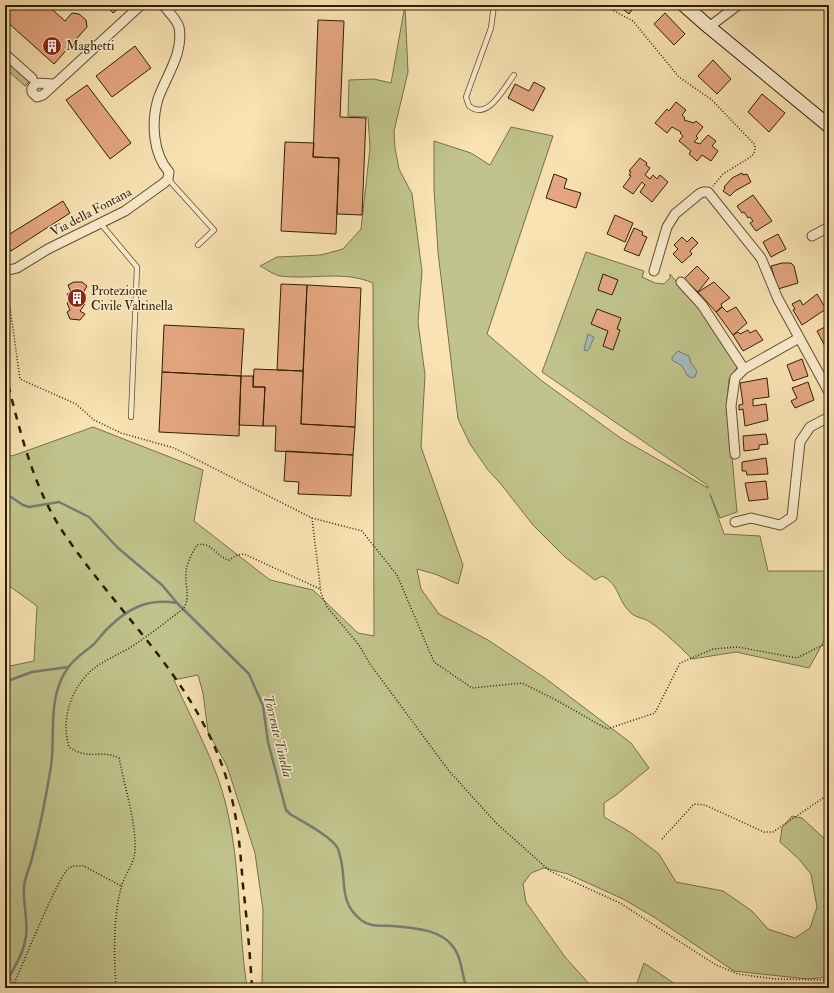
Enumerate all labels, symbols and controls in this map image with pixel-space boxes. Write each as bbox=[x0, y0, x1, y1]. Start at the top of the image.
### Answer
building icon: Maghetti bbox=[41, 35, 63, 57]
place label: Maghetti bbox=[66, 38, 115, 54]
street label: Via della Fontana bbox=[48, 184, 135, 240]
place label: Protezione Civile Valtinella bbox=[91, 283, 174, 314]
building icon: Protezione Civile Valtinella bbox=[66, 287, 88, 309]
water label: Torrente Tinella bbox=[259, 693, 297, 780]

